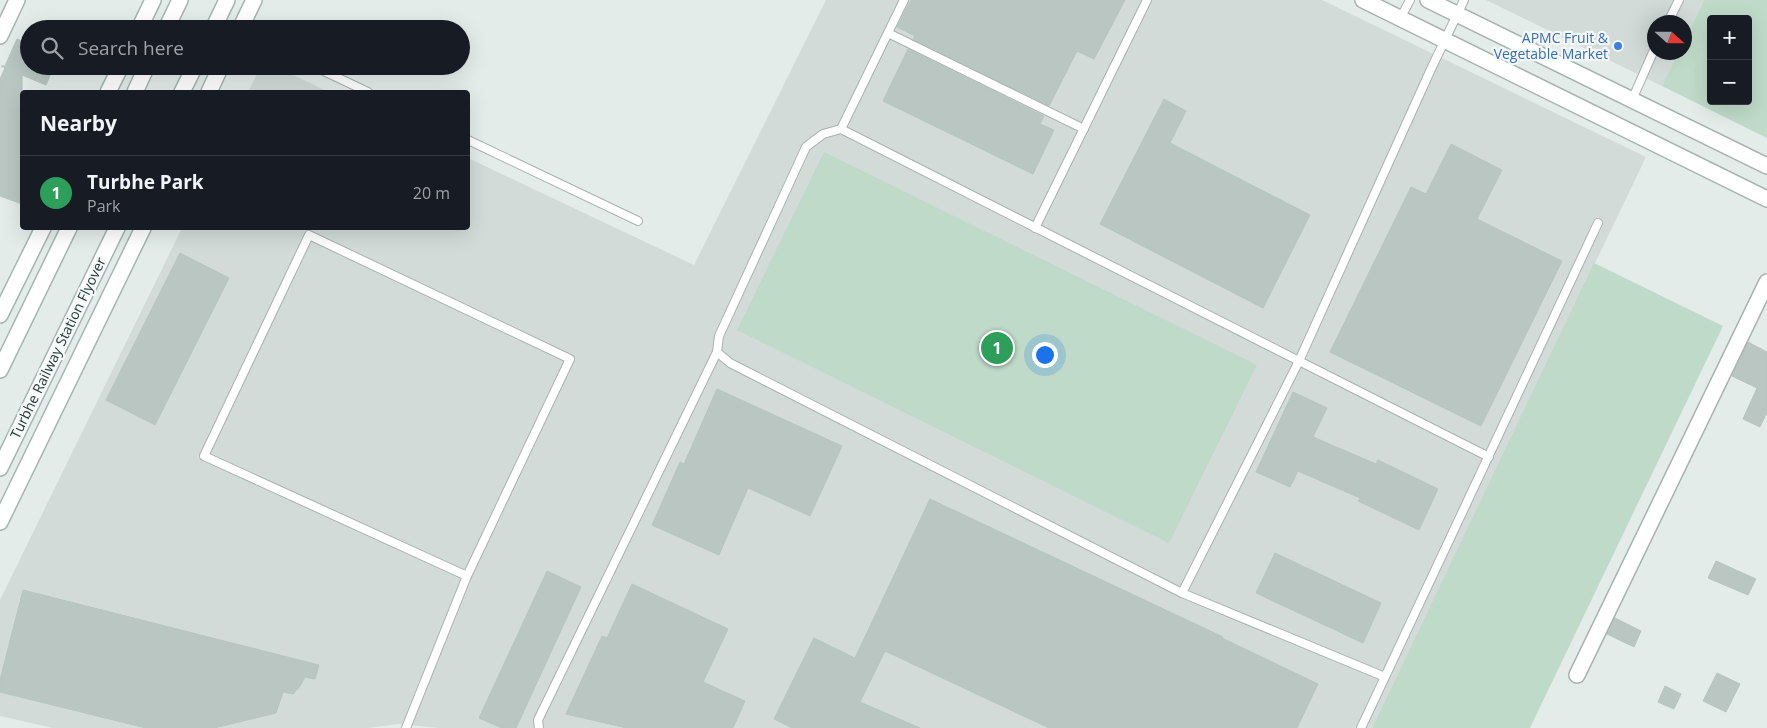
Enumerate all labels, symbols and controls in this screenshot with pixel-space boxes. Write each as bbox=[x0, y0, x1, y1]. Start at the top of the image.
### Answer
north arrow bbox=[1647, 15, 1692, 60]
map controls bbox=[1707, 15, 1752, 105]
button: + bbox=[1707, 15, 1752, 60]
search box bbox=[20, 20, 470, 75]
place label: APMC Fruit & Vegetable Market bbox=[1494, 28, 1609, 63]
icon: search bbox=[38, 34, 66, 62]
text: Search here bbox=[78, 35, 184, 61]
marker: APMC Fruit & Vegetable Market bbox=[1612, 40, 1624, 52]
button: − bbox=[1707, 60, 1752, 105]
text: Nearby bbox=[40, 109, 117, 137]
text: Turbhe Park bbox=[87, 169, 204, 195]
text: 1 bbox=[51, 182, 61, 204]
text: 20 m bbox=[413, 182, 450, 204]
text: Park bbox=[87, 195, 120, 217]
street label: Turbhe Railway Station Flyover bbox=[5, 254, 110, 442]
pin: 1 bbox=[981, 329, 1013, 367]
your location bbox=[1032, 342, 1058, 368]

